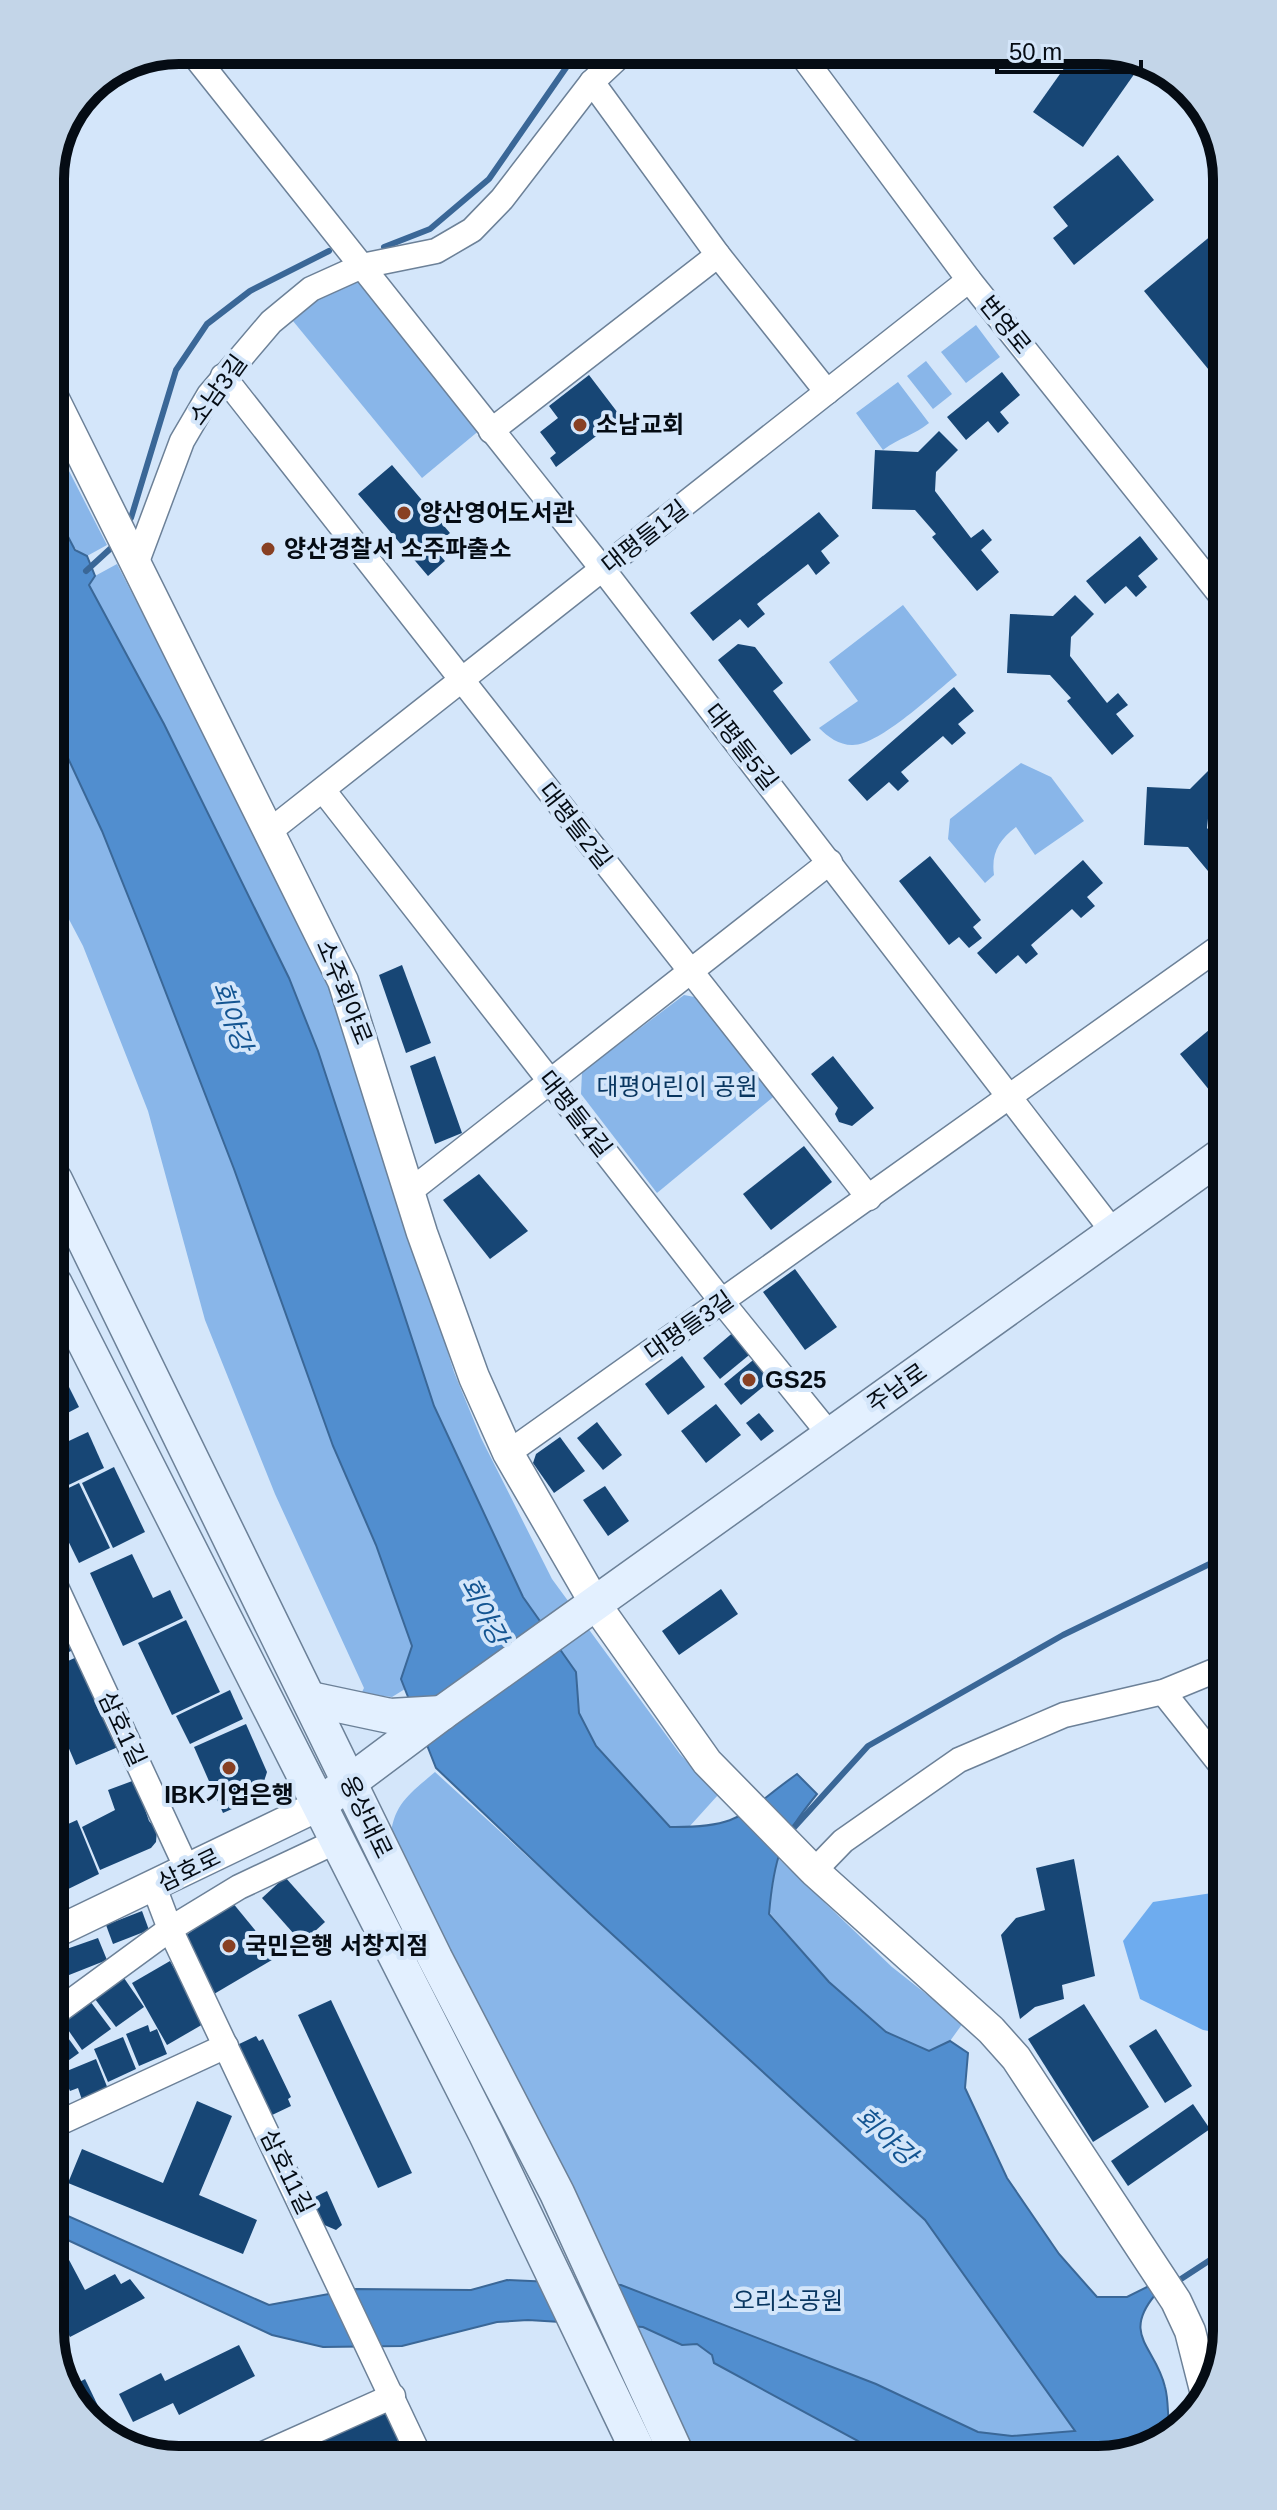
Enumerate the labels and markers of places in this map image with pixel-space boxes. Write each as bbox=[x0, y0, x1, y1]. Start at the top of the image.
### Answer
place label: 소남교회 bbox=[596, 411, 684, 438]
marker: 소남교회 bbox=[571, 416, 589, 434]
place label: 양산영어도서관 bbox=[420, 499, 575, 526]
marker: 양산영어도서관 bbox=[395, 504, 413, 522]
place label: 양산경찰서 소주파출소 bbox=[284, 535, 511, 562]
marker: 양산경찰서 소주파출소 bbox=[259, 540, 277, 558]
place label: GS25 bbox=[765, 1366, 826, 1393]
marker: GS25 bbox=[740, 1371, 758, 1389]
marker: IBK기업은행 bbox=[220, 1759, 238, 1777]
place label: IBK기업은행 bbox=[164, 1781, 294, 1808]
place label: 국민은행 서창지점 bbox=[245, 1932, 428, 1959]
marker: 국민은행 서창지점 bbox=[220, 1937, 238, 1955]

